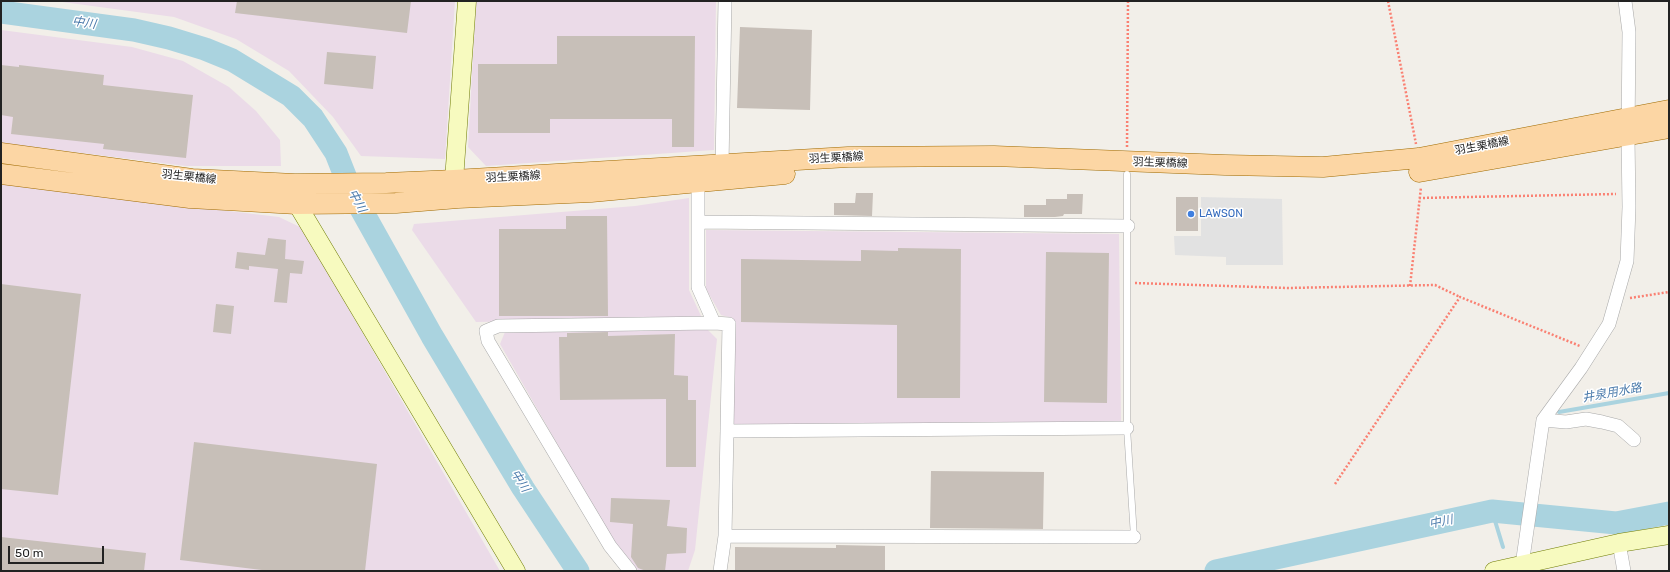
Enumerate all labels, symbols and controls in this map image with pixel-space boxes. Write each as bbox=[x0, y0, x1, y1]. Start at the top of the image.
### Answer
water label: 中川 bbox=[71, 14, 97, 32]
street label: 羽生栗橋線 bbox=[1454, 134, 1510, 158]
street label: 羽生栗橋線 bbox=[808, 150, 864, 166]
street label: 羽生栗橋線 bbox=[1132, 155, 1188, 171]
street label: 羽生栗橋線 bbox=[161, 168, 217, 186]
street label: 羽生栗橋線 bbox=[485, 169, 541, 185]
water label: 中川 bbox=[345, 187, 369, 215]
place label: LAWSON bbox=[1199, 207, 1243, 221]
marker: LAWSON bbox=[1186, 209, 1196, 219]
water label: 井泉用水路 bbox=[1581, 381, 1643, 405]
water label: 中川 bbox=[508, 467, 532, 495]
water label: 中川 bbox=[1428, 512, 1454, 532]
scale bar bbox=[10, 538, 106, 564]
text: 50 m bbox=[15, 546, 43, 560]

